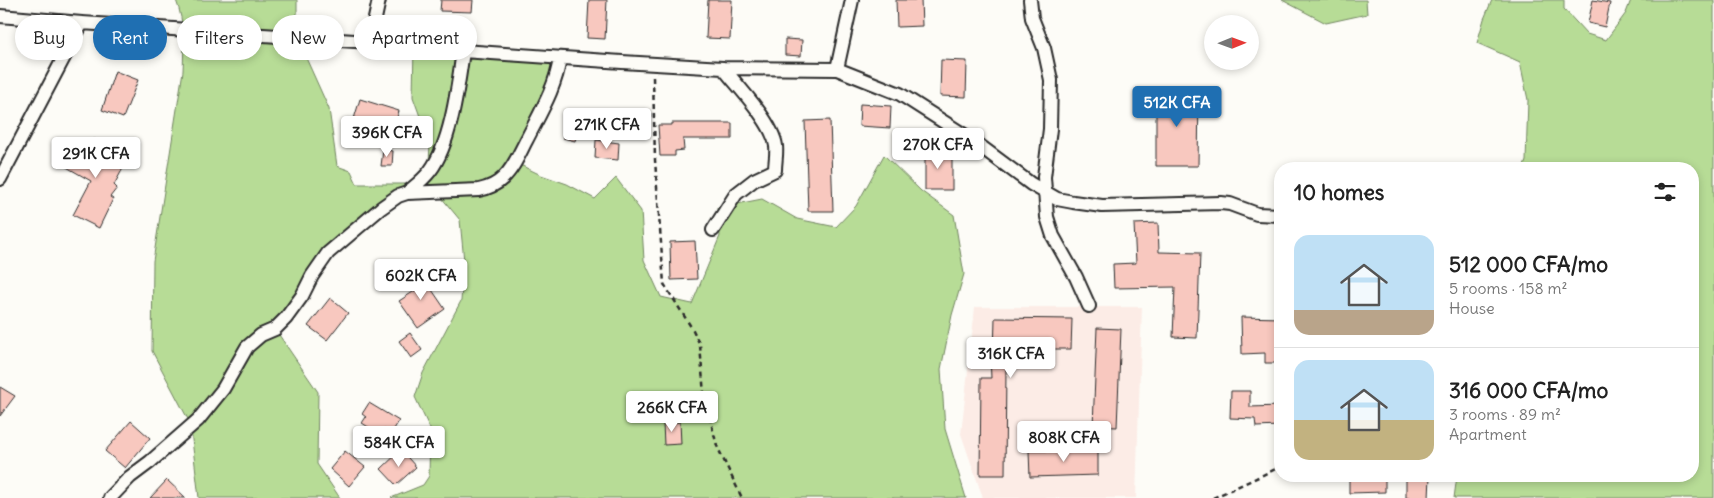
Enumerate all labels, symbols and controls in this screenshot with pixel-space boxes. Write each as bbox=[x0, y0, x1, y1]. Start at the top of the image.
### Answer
chip: Buy bbox=[15, 15, 83, 60]
chip: Rent bbox=[93, 15, 167, 60]
chip: Filters bbox=[177, 15, 262, 60]
chip: New bbox=[272, 15, 344, 60]
chip: Apartment bbox=[354, 15, 477, 60]
north arrow bbox=[1204, 15, 1259, 70]
map controls bbox=[1204, 15, 1259, 70]
pin: 512K CFA bbox=[1125, 86, 1229, 128]
text: 512K CFA bbox=[1143, 92, 1211, 112]
pin: 271K CFA bbox=[555, 108, 659, 150]
text: 271K CFA bbox=[574, 114, 640, 134]
pin: 396K CFA bbox=[335, 116, 439, 158]
text: 396K CFA bbox=[352, 122, 422, 142]
pin: 270K CFA bbox=[886, 128, 990, 170]
text: 270K CFA bbox=[903, 134, 973, 154]
pin: 291K CFA bbox=[44, 136, 148, 179]
text: 291K CFA bbox=[62, 143, 130, 163]
icon: filters bbox=[1651, 178, 1679, 206]
text: 10 homes bbox=[1294, 179, 1384, 206]
text: 512 000 CFA/mo bbox=[1449, 251, 1608, 278]
icon: home bbox=[1334, 255, 1394, 315]
pin: 602K CFA bbox=[369, 258, 473, 301]
text: 602K CFA bbox=[385, 265, 457, 285]
text: 5 rooms · 158 m² bbox=[1449, 278, 1567, 298]
text: House bbox=[1449, 298, 1495, 318]
pin: 316K CFA bbox=[959, 336, 1063, 379]
text: 316K CFA bbox=[977, 343, 1045, 363]
text: 316 000 CFA/mo bbox=[1449, 377, 1608, 404]
icon: home bbox=[1334, 380, 1394, 440]
pin: 266K CFA bbox=[620, 390, 724, 433]
text: 266K CFA bbox=[637, 397, 707, 417]
text: 3 rooms · 89 m² bbox=[1449, 404, 1561, 424]
pin: 808K CFA bbox=[1012, 420, 1116, 463]
text: Apartment bbox=[1449, 424, 1527, 444]
pin: 584K CFA bbox=[347, 426, 451, 468]
text: 808K CFA bbox=[1028, 427, 1100, 447]
text: 584K CFA bbox=[364, 432, 434, 452]

